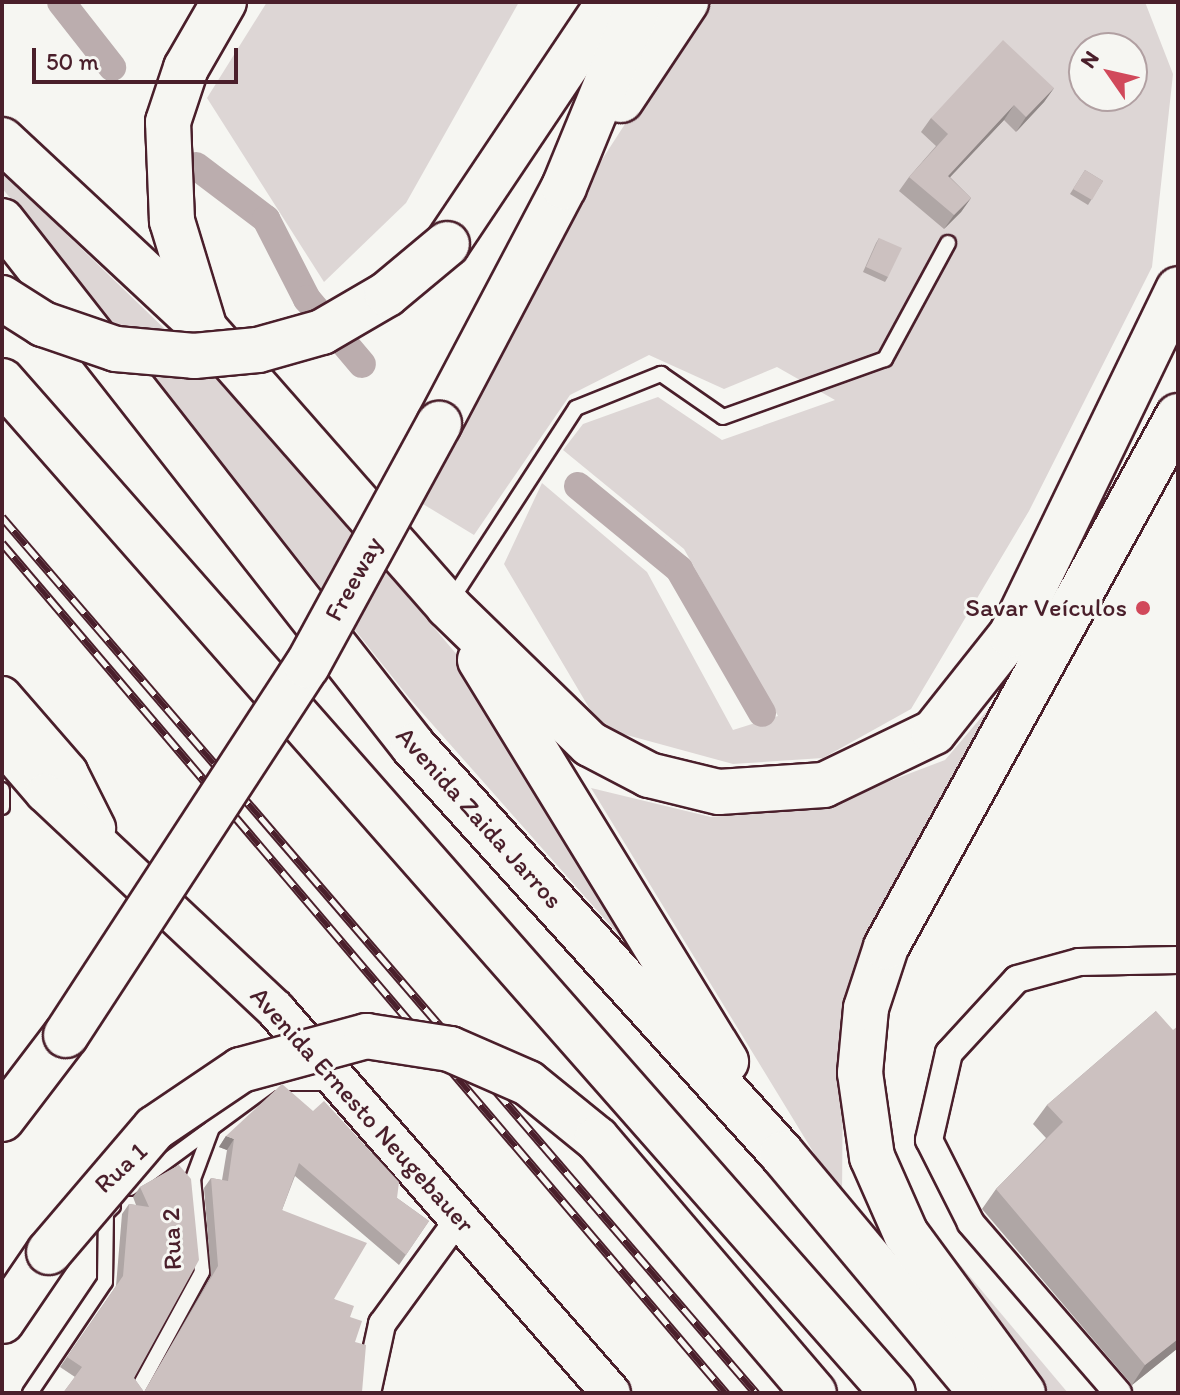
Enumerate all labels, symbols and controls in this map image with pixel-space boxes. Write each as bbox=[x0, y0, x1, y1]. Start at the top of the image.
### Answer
scale bar bbox=[36, 32, 242, 82]
north arrow bbox=[1068, 32, 1148, 112]
text: N bbox=[1074, 46, 1105, 73]
text: 50 m bbox=[46, 47, 99, 76]
street label: Freeway bbox=[318, 531, 390, 627]
place label: Savar Veículos bbox=[967, 592, 1127, 624]
marker: Savar Veículos bbox=[1134, 599, 1152, 617]
street label: Avenida Zaida Jarros bbox=[389, 721, 569, 915]
street label: Avenida Ernesto Neugebauer bbox=[243, 981, 481, 1239]
street label: Rua 1 bbox=[88, 1136, 154, 1200]
street label: Rua 2 bbox=[155, 1207, 189, 1271]

